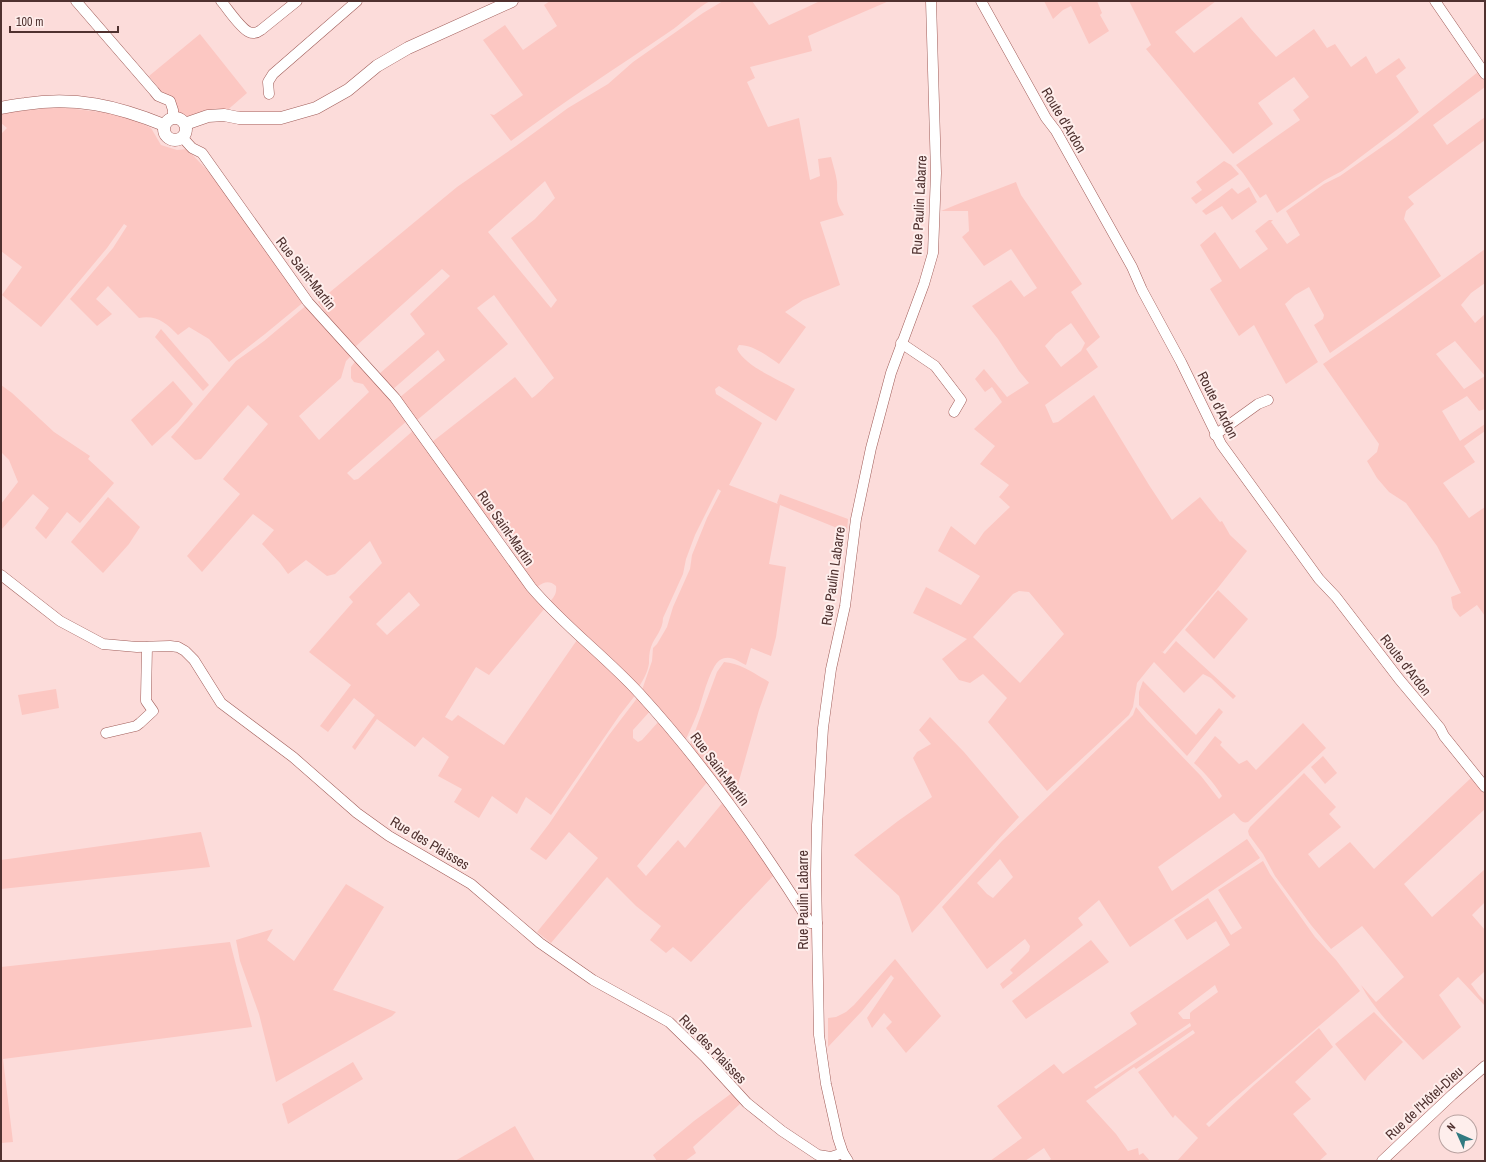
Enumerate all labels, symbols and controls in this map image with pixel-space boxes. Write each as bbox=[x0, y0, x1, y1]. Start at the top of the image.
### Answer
scale bar bbox=[10, 8, 118, 34]
text: 100 m bbox=[16, 14, 43, 30]
street label: Route d'Ardon bbox=[1037, 84, 1091, 156]
street label: Rue Paulin Labarre bbox=[907, 155, 931, 255]
street label: Rue Saint-Martin bbox=[272, 233, 340, 313]
street label: Route d'Ardon bbox=[1193, 368, 1243, 442]
street label: Rue Saint-Martin bbox=[474, 487, 538, 569]
street label: Rue Paulin Labarre bbox=[817, 525, 849, 627]
street label: Route d'Ardon bbox=[1376, 631, 1436, 699]
street label: Rue Saint-Martin bbox=[687, 729, 753, 809]
street label: Rue des Plaisses bbox=[387, 812, 473, 874]
street label: Rue Paulin Labarre bbox=[794, 850, 812, 950]
street label: Rue des Plaisses bbox=[675, 1011, 751, 1088]
street label: Rue de l'Hôtel-Dieu bbox=[1381, 1062, 1467, 1144]
north arrow bbox=[1438, 1114, 1478, 1154]
text: N bbox=[1444, 1120, 1458, 1134]

